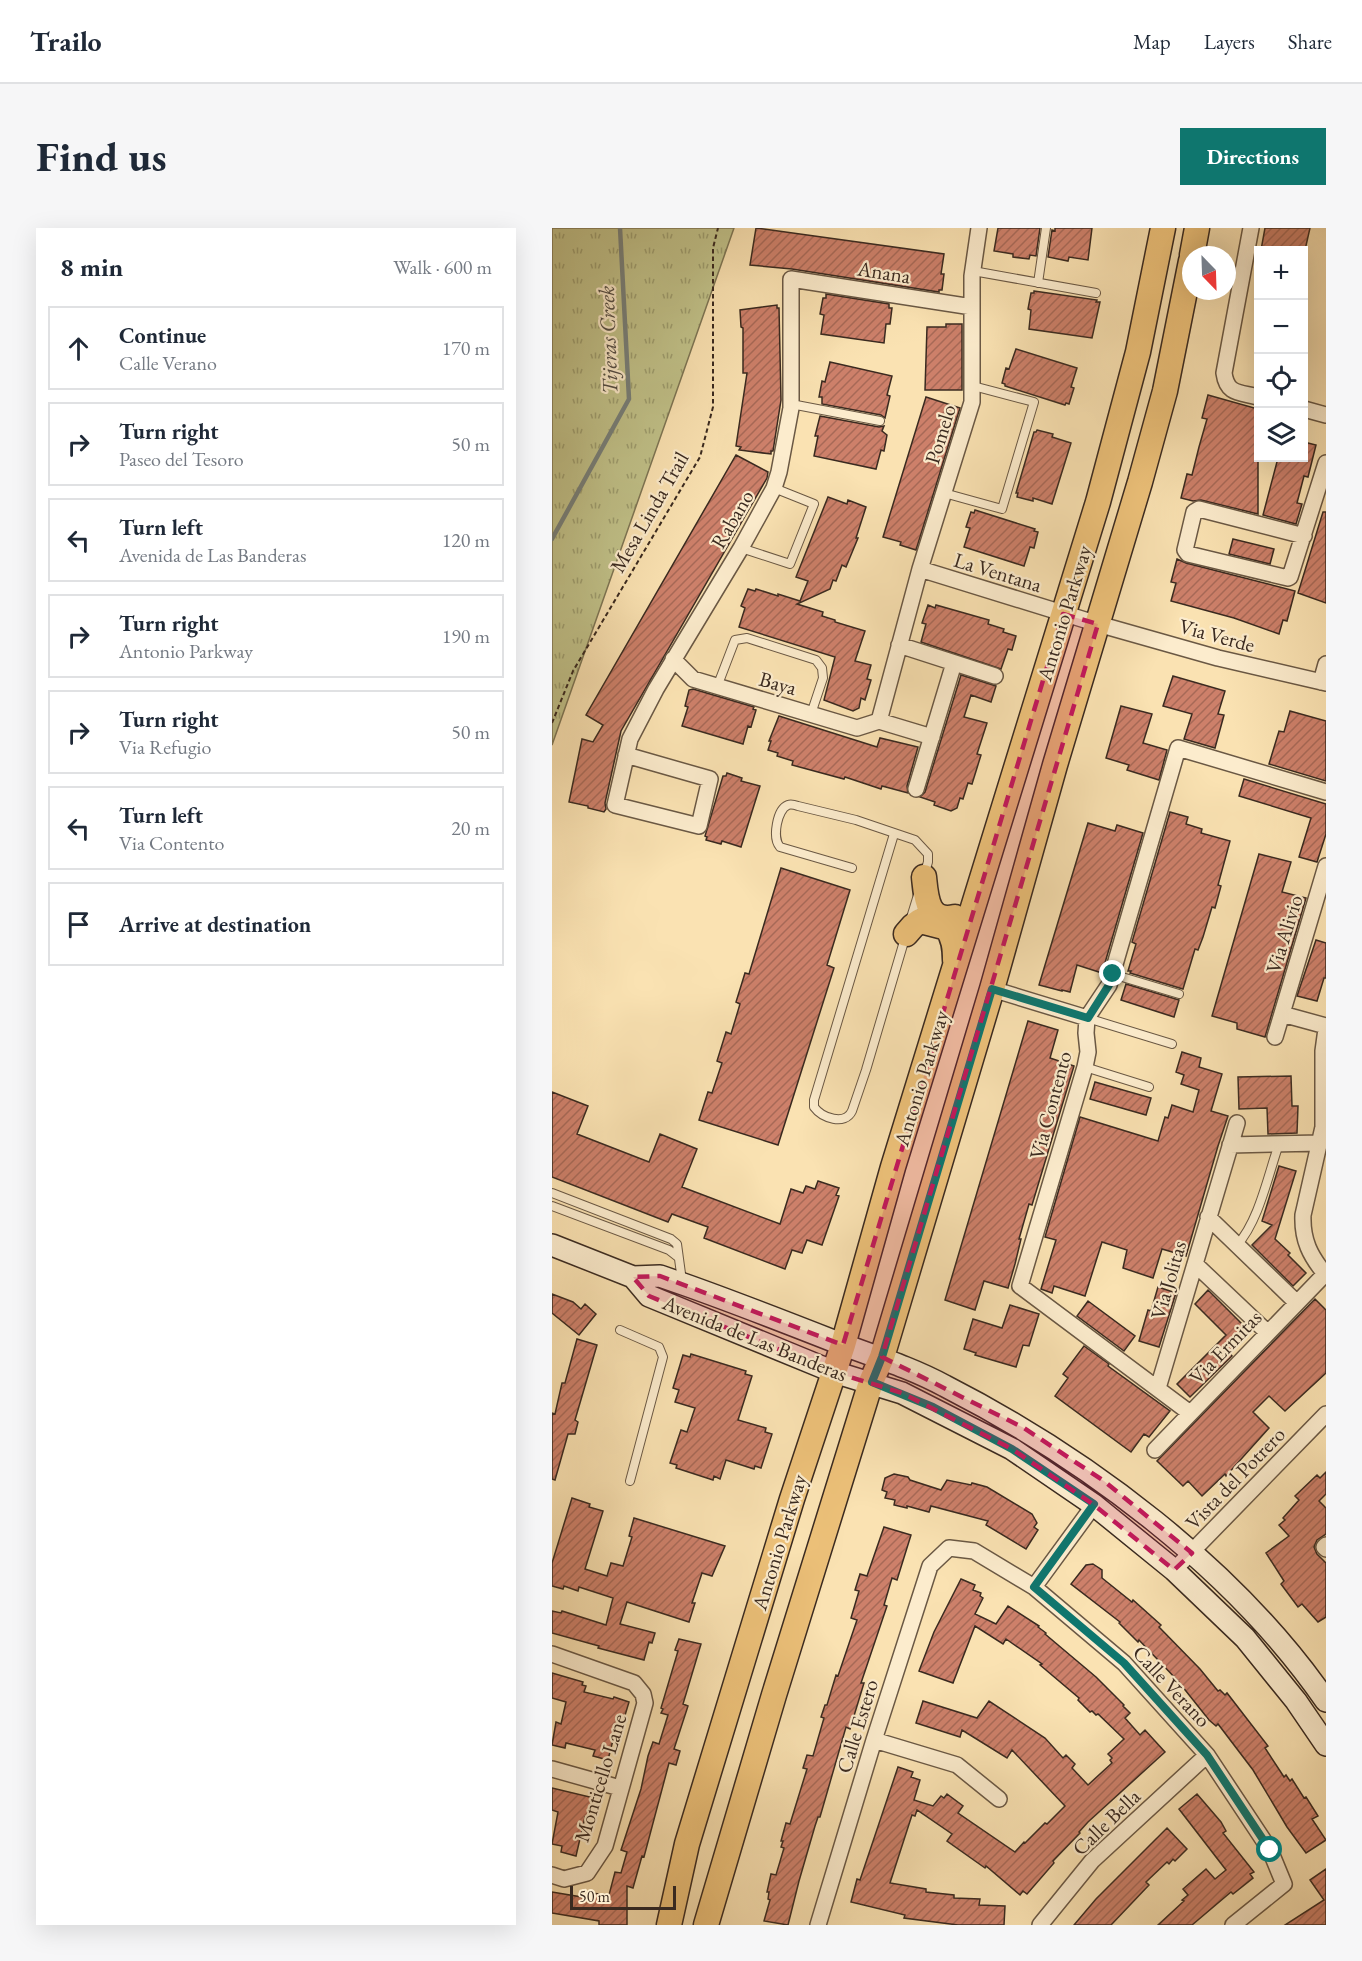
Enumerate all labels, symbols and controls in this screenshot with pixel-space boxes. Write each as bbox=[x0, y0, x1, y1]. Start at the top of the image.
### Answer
text: Trailo bbox=[30, 23, 102, 59]
text: Map bbox=[1133, 28, 1171, 55]
text: Layers bbox=[1204, 28, 1255, 55]
text: Share bbox=[1288, 28, 1332, 55]
button: Directions bbox=[1180, 128, 1326, 185]
text: Find us bbox=[36, 129, 167, 184]
north arrow bbox=[1182, 246, 1236, 300]
map controls bbox=[1254, 246, 1308, 462]
button: + bbox=[1254, 246, 1308, 300]
text: 8 min bbox=[60, 250, 123, 284]
text: Walk · 600 m bbox=[393, 254, 492, 280]
street label: Anana bbox=[854, 254, 913, 290]
water label: Tijeras Creek bbox=[592, 285, 624, 395]
button: − bbox=[1254, 300, 1308, 354]
text: Continue bbox=[119, 321, 206, 350]
icon: ahead bbox=[62, 332, 95, 365]
text: 170 m bbox=[442, 335, 490, 361]
text: Calle Verano bbox=[119, 350, 217, 376]
button: locate bbox=[1254, 354, 1308, 408]
street label: Pomelo bbox=[918, 401, 962, 467]
button: layers bbox=[1254, 408, 1308, 462]
text: Turn right bbox=[119, 417, 218, 446]
icon: right bbox=[62, 428, 95, 461]
text: 50 m bbox=[451, 431, 490, 457]
text: Paseo del Tesoro bbox=[119, 446, 244, 472]
street label: Mesa Linda Trail bbox=[603, 447, 695, 577]
street label: Rabano bbox=[704, 485, 760, 553]
text: Turn left bbox=[119, 513, 203, 542]
icon: left bbox=[62, 524, 95, 557]
text: 120 m bbox=[442, 527, 490, 553]
street label: Antonio Parkway bbox=[1030, 541, 1098, 685]
text: Avenida de Las Banderas bbox=[119, 542, 306, 568]
street label: La Ventana bbox=[951, 546, 1046, 598]
text: Turn right bbox=[119, 609, 218, 638]
street label: Via Verde bbox=[1176, 612, 1258, 658]
icon: right bbox=[62, 620, 95, 653]
text: 190 m bbox=[442, 623, 490, 649]
text: Antonio Parkway bbox=[119, 638, 253, 664]
street label: Baya bbox=[756, 665, 800, 701]
text: Turn right bbox=[119, 705, 218, 734]
icon: right bbox=[62, 716, 95, 749]
text: 50 m bbox=[451, 719, 490, 745]
text: Via Refugio bbox=[119, 734, 211, 760]
text: Turn left bbox=[119, 801, 203, 830]
icon: left bbox=[62, 812, 95, 845]
text: 20 m bbox=[451, 815, 490, 841]
text: Via Contento bbox=[119, 830, 224, 856]
street label: Via Alivio bbox=[1259, 891, 1309, 977]
icon: arrive bbox=[62, 908, 95, 941]
text: Arrive at destination bbox=[119, 910, 311, 939]
route end bbox=[1099, 960, 1125, 986]
street label: Antonio Parkway bbox=[887, 1006, 955, 1150]
street label: Via Contento bbox=[1023, 1048, 1077, 1162]
street label: Via Jolitas bbox=[1144, 1237, 1192, 1322]
street label: Avenida de Las Banderas bbox=[658, 1288, 851, 1387]
street label: Via Ermitas bbox=[1183, 1304, 1267, 1390]
street label: Vista del Potrero bbox=[1179, 1421, 1291, 1535]
street label: Antonio Parkway bbox=[745, 1470, 813, 1614]
street label: Calle Verano bbox=[1127, 1639, 1217, 1733]
street label: Calle Estero bbox=[830, 1676, 884, 1776]
street label: Monticello Lane bbox=[568, 1711, 632, 1845]
street label: Calle Bella bbox=[1066, 1782, 1146, 1861]
route start bbox=[1256, 1836, 1282, 1862]
scale bar bbox=[570, 1883, 676, 1910]
text: 50 m bbox=[579, 1886, 610, 1907]

